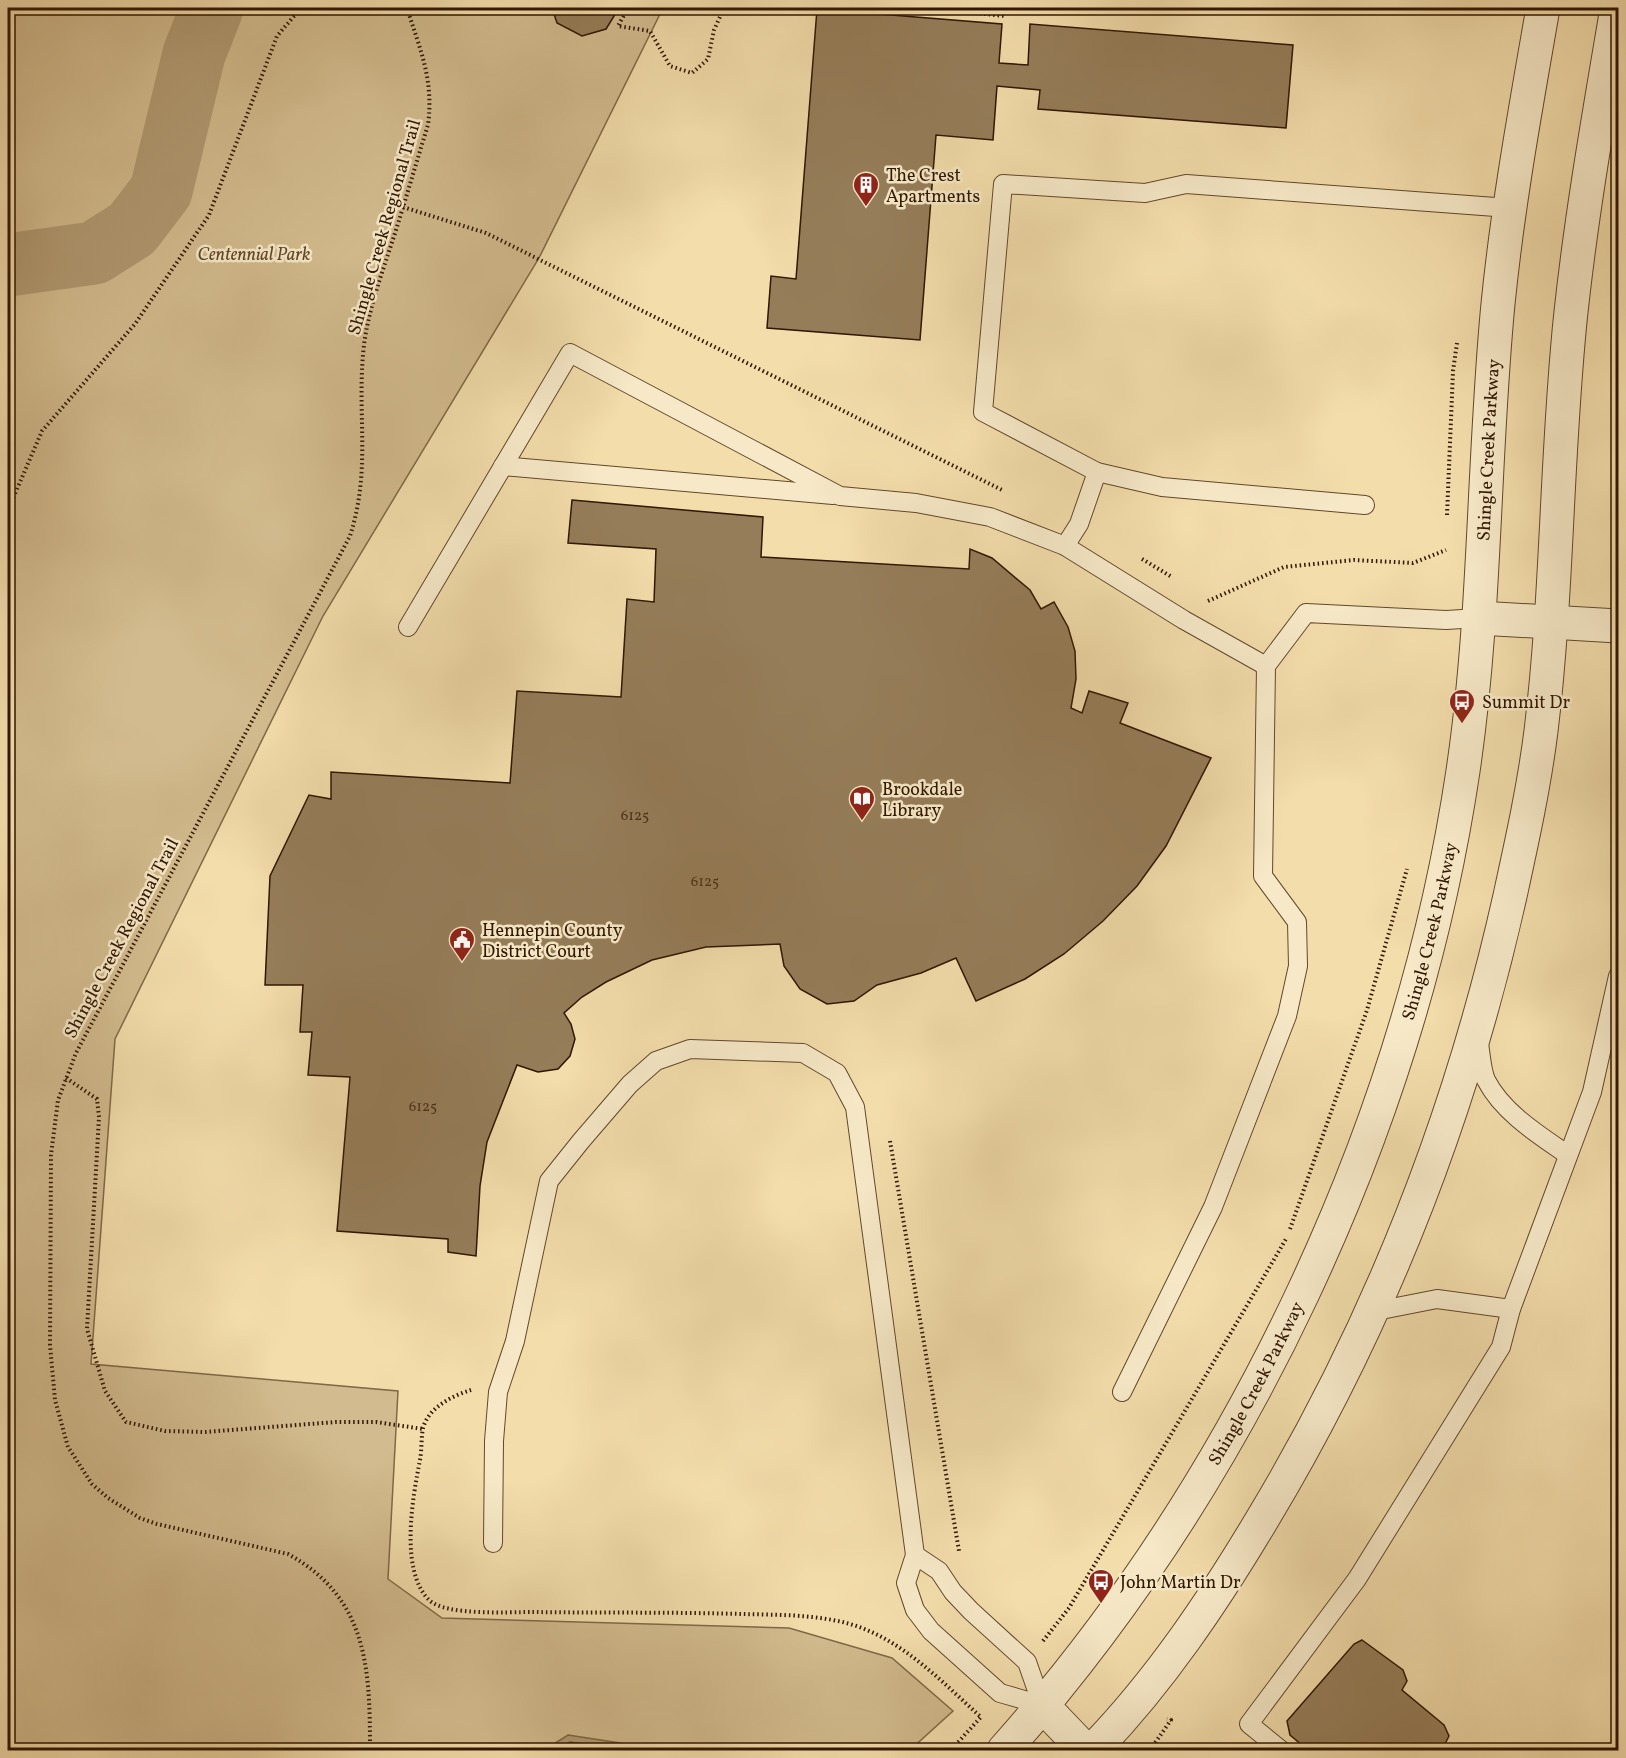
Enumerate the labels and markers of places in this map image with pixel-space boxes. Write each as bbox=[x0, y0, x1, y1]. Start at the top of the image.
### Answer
place label: The Crest Apartments bbox=[886, 164, 980, 210]
building icon: The Crest Apartments bbox=[851, 170, 881, 208]
bus stop icon: Summit Dr bbox=[1447, 687, 1477, 725]
place label: Summit Dr bbox=[1482, 691, 1570, 716]
place label: Brookdale Library bbox=[882, 778, 962, 824]
library icon: Brookdale Library bbox=[847, 784, 877, 822]
place label: Hennepin County District Court bbox=[482, 919, 623, 965]
public building icon: Hennepin County District Court bbox=[447, 925, 477, 963]
bus stop icon: John Martin Dr bbox=[1086, 1567, 1116, 1605]
place label: John Martin Dr bbox=[1120, 1571, 1241, 1596]

